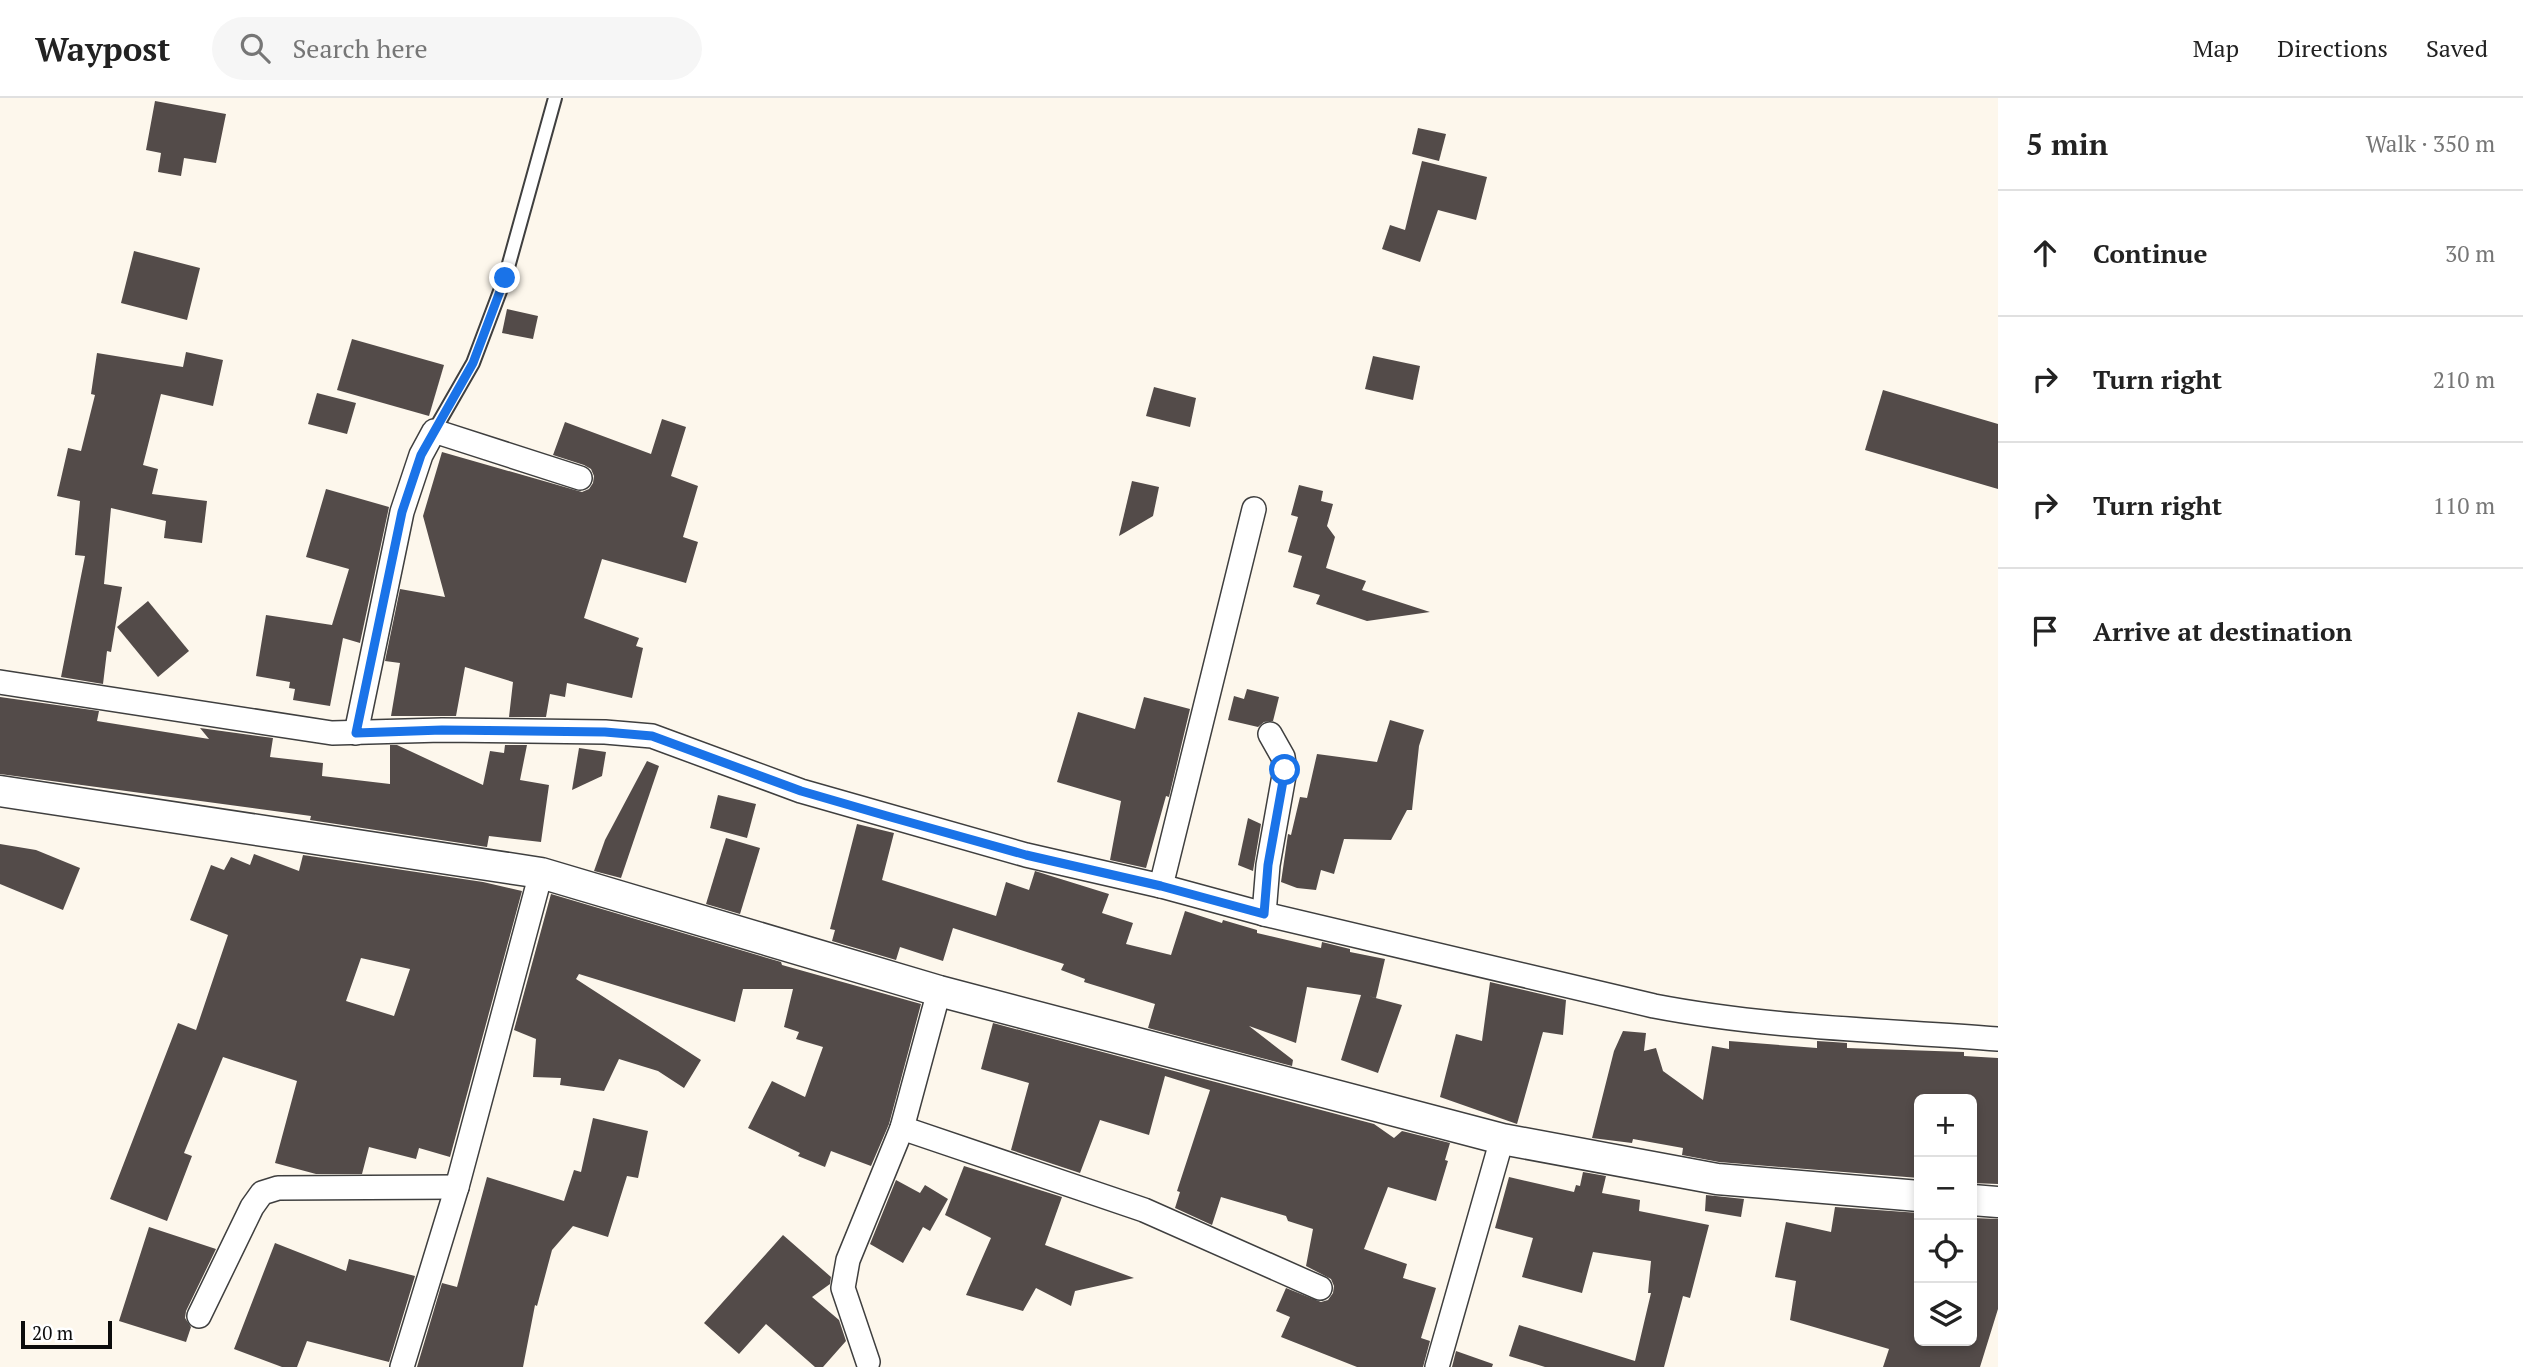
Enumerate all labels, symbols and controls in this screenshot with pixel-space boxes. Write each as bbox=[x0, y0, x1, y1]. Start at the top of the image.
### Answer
search box bbox=[212, 17, 702, 80]
text: Waypost bbox=[35, 27, 170, 70]
icon: search bbox=[236, 29, 274, 67]
text: Search here bbox=[292, 31, 428, 65]
text: Map bbox=[2193, 32, 2239, 64]
text: Directions bbox=[2277, 32, 2388, 64]
text: Saved bbox=[2426, 32, 2488, 64]
text: 5 min bbox=[2026, 124, 2108, 164]
text: Walk · 350 m bbox=[2366, 128, 2495, 159]
icon: ahead bbox=[2026, 234, 2064, 272]
text: Continue bbox=[2093, 236, 2207, 270]
text: 30 m bbox=[2445, 238, 2495, 269]
route end bbox=[489, 262, 520, 293]
icon: right bbox=[2026, 360, 2064, 398]
text: Turn right bbox=[2093, 362, 2222, 396]
text: 210 m bbox=[2433, 364, 2495, 395]
icon: right bbox=[2026, 486, 2064, 524]
text: Turn right bbox=[2093, 488, 2222, 522]
text: 110 m bbox=[2433, 490, 2495, 521]
icon: arrive bbox=[2026, 612, 2064, 650]
text: Arrive at destination bbox=[2093, 614, 2352, 648]
route start bbox=[1269, 754, 1300, 785]
map controls bbox=[1914, 1094, 1977, 1346]
button: + bbox=[1914, 1094, 1977, 1157]
button: − bbox=[1914, 1157, 1977, 1220]
button: locate bbox=[1914, 1220, 1977, 1283]
button: layers bbox=[1914, 1283, 1977, 1346]
scale bar bbox=[21, 1318, 112, 1350]
text: 20 m bbox=[32, 1320, 73, 1345]

